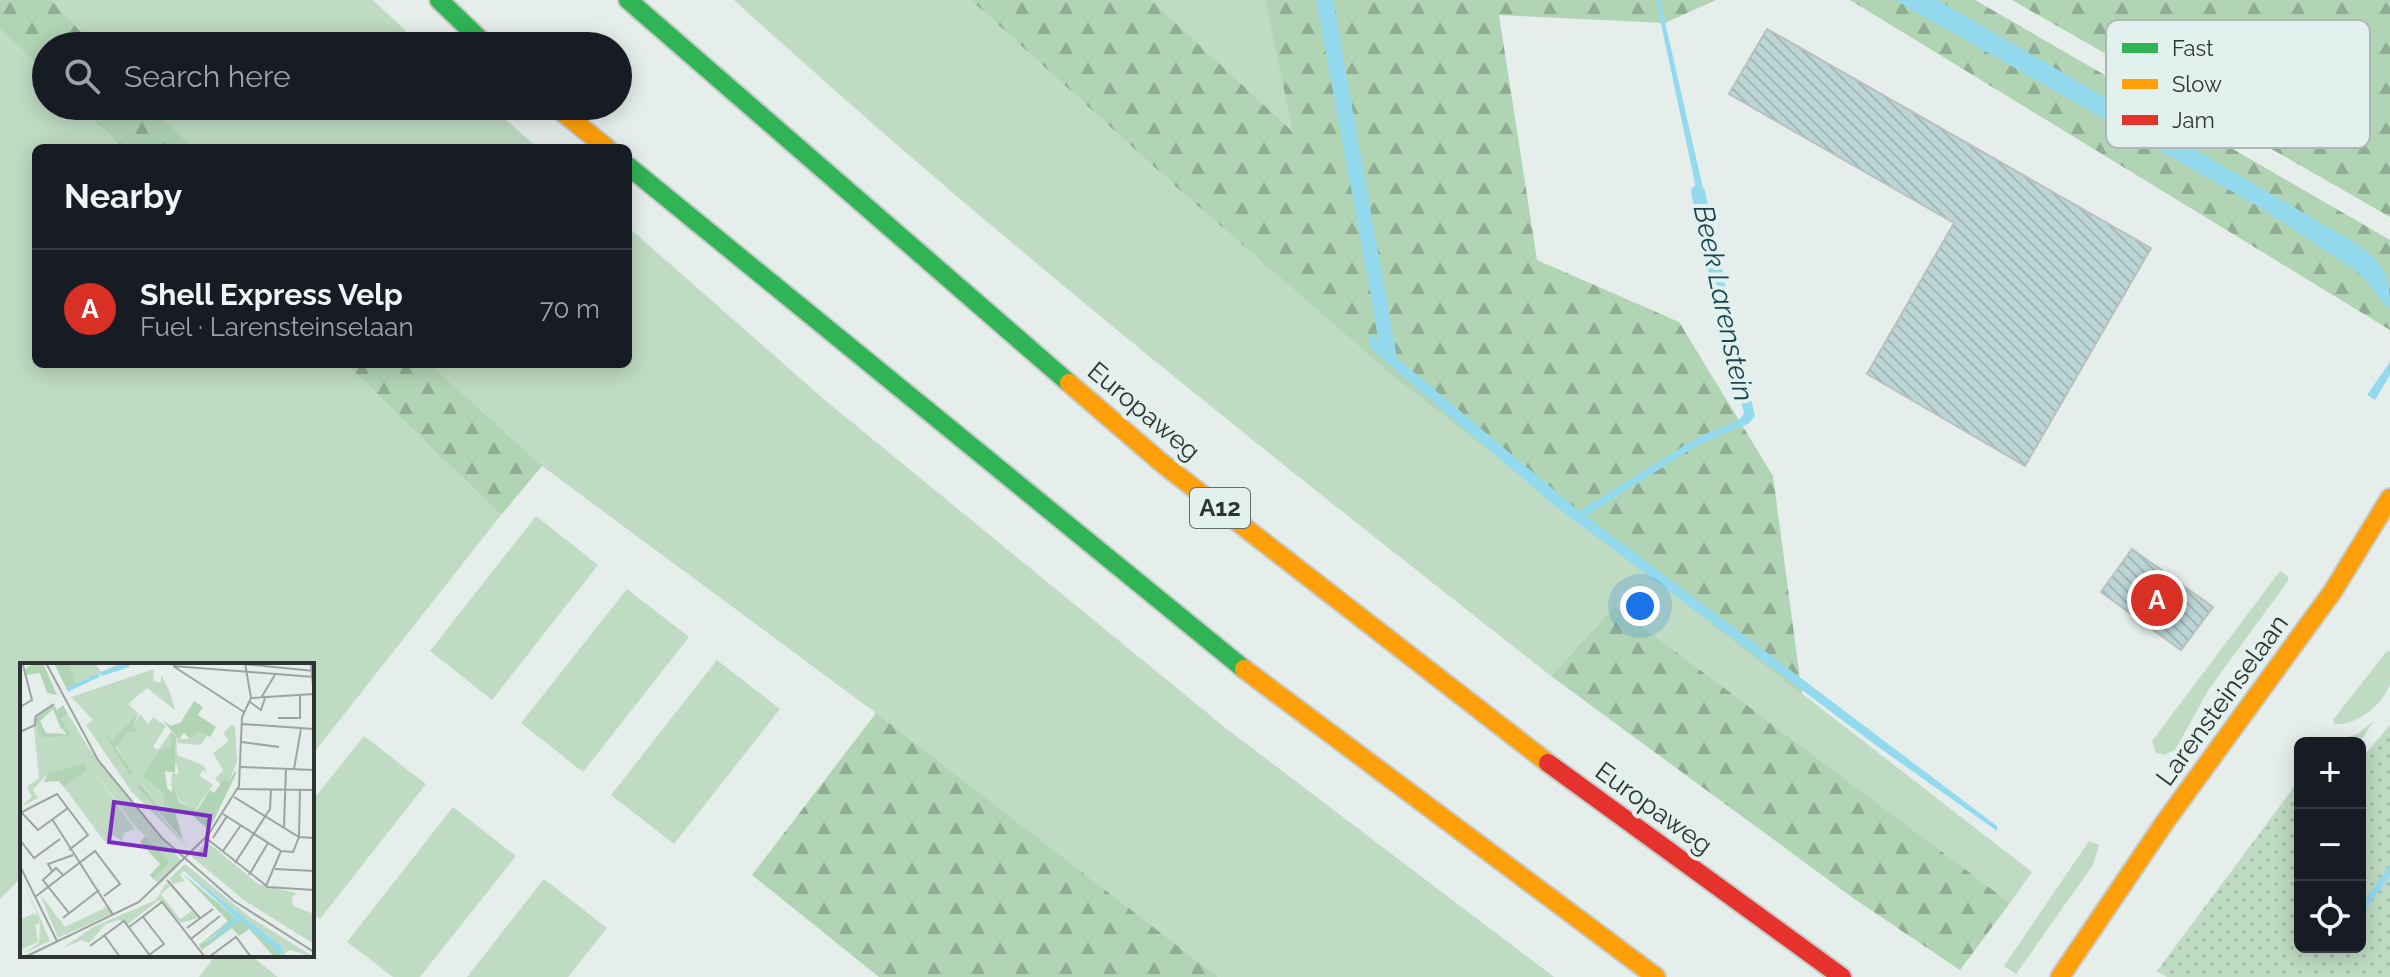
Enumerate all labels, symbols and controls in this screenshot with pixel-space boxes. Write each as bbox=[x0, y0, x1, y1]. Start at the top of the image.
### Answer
legend bbox=[2106, 20, 2370, 148]
search box bbox=[32, 32, 632, 120]
text: Fast bbox=[2172, 35, 2214, 61]
icon: search bbox=[60, 54, 104, 98]
text: Search here bbox=[124, 59, 291, 94]
text: Slow bbox=[2172, 71, 2222, 97]
text: Jam bbox=[2172, 107, 2215, 133]
text: Nearby bbox=[64, 176, 182, 216]
water label: Beek Larenstein bbox=[1687, 202, 1760, 404]
text: Shell Express Velp bbox=[140, 277, 403, 312]
text: A bbox=[81, 294, 99, 324]
text: 70 m bbox=[540, 294, 600, 324]
text: Fuel · Larensteinselaan bbox=[140, 312, 414, 342]
street label: Europaweg bbox=[1082, 355, 1206, 467]
road number: A12 bbox=[1190, 488, 1250, 528]
pin: A bbox=[2131, 570, 2183, 630]
your location bbox=[1620, 586, 1660, 626]
street label: Larensteinselaan bbox=[2150, 609, 2294, 791]
inset map bbox=[20, 663, 314, 957]
map controls bbox=[2294, 737, 2366, 953]
button: + bbox=[2294, 737, 2366, 809]
street label: Europaweg bbox=[1590, 756, 1718, 860]
button: − bbox=[2294, 809, 2366, 881]
button: locate bbox=[2294, 881, 2366, 953]

